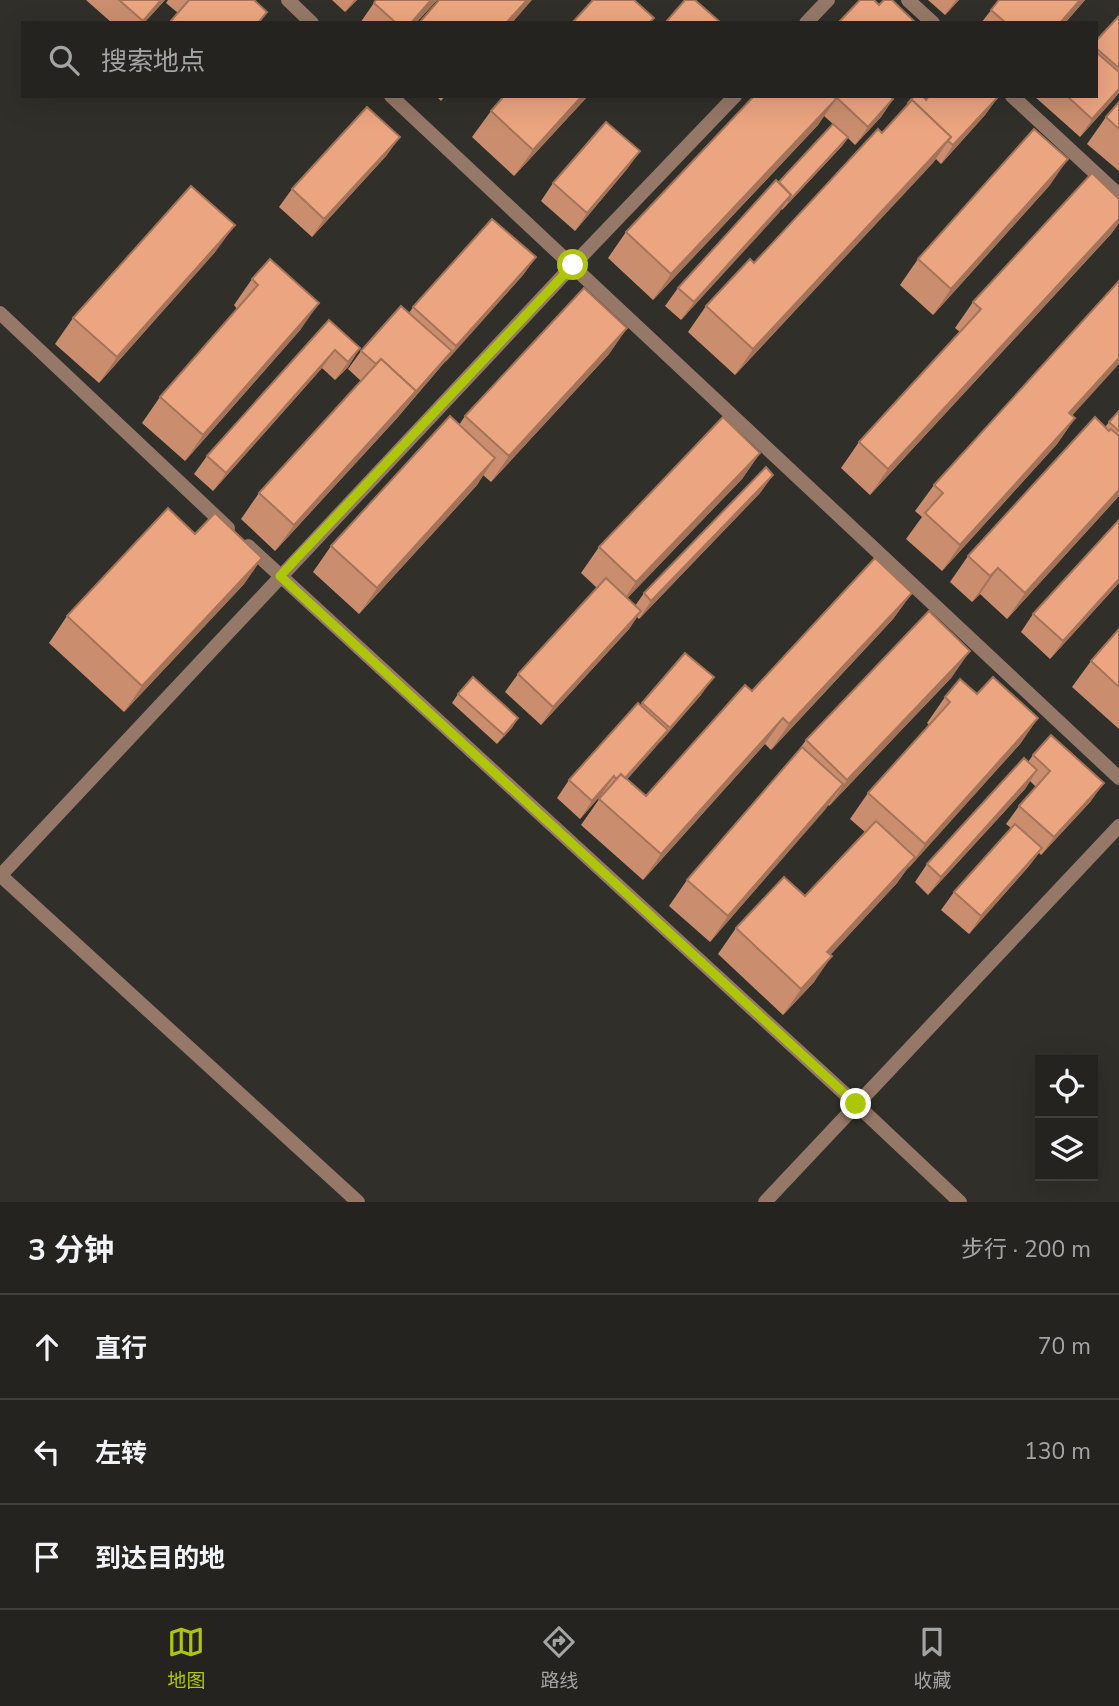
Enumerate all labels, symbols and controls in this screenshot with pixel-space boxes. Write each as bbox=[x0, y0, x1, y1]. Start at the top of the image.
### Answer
search box bbox=[21, 21, 1098, 98]
icon: search bbox=[45, 41, 83, 79]
text: 搜索地点 bbox=[101, 44, 205, 79]
route start bbox=[557, 249, 588, 280]
map controls bbox=[1035, 1055, 1098, 1181]
button: locate bbox=[1035, 1055, 1098, 1118]
route end bbox=[840, 1088, 871, 1119]
button: layers bbox=[1035, 1118, 1098, 1181]
text: 3 分钟 bbox=[28, 1230, 114, 1271]
text: 步行 · 200 m bbox=[961, 1234, 1091, 1265]
icon: ahead bbox=[28, 1328, 66, 1366]
text: 直行 bbox=[95, 1331, 147, 1366]
text: 70 m bbox=[1038, 1331, 1091, 1362]
icon: left bbox=[28, 1433, 66, 1471]
text: 左转 bbox=[95, 1436, 147, 1471]
text: 130 m bbox=[1024, 1436, 1091, 1467]
icon: arrive bbox=[28, 1538, 66, 1576]
text: 到达目的地 bbox=[95, 1541, 225, 1576]
tab: 地图 bbox=[167, 1623, 206, 1694]
tab: 路线 bbox=[540, 1623, 579, 1694]
tab: 收藏 bbox=[913, 1623, 952, 1694]

